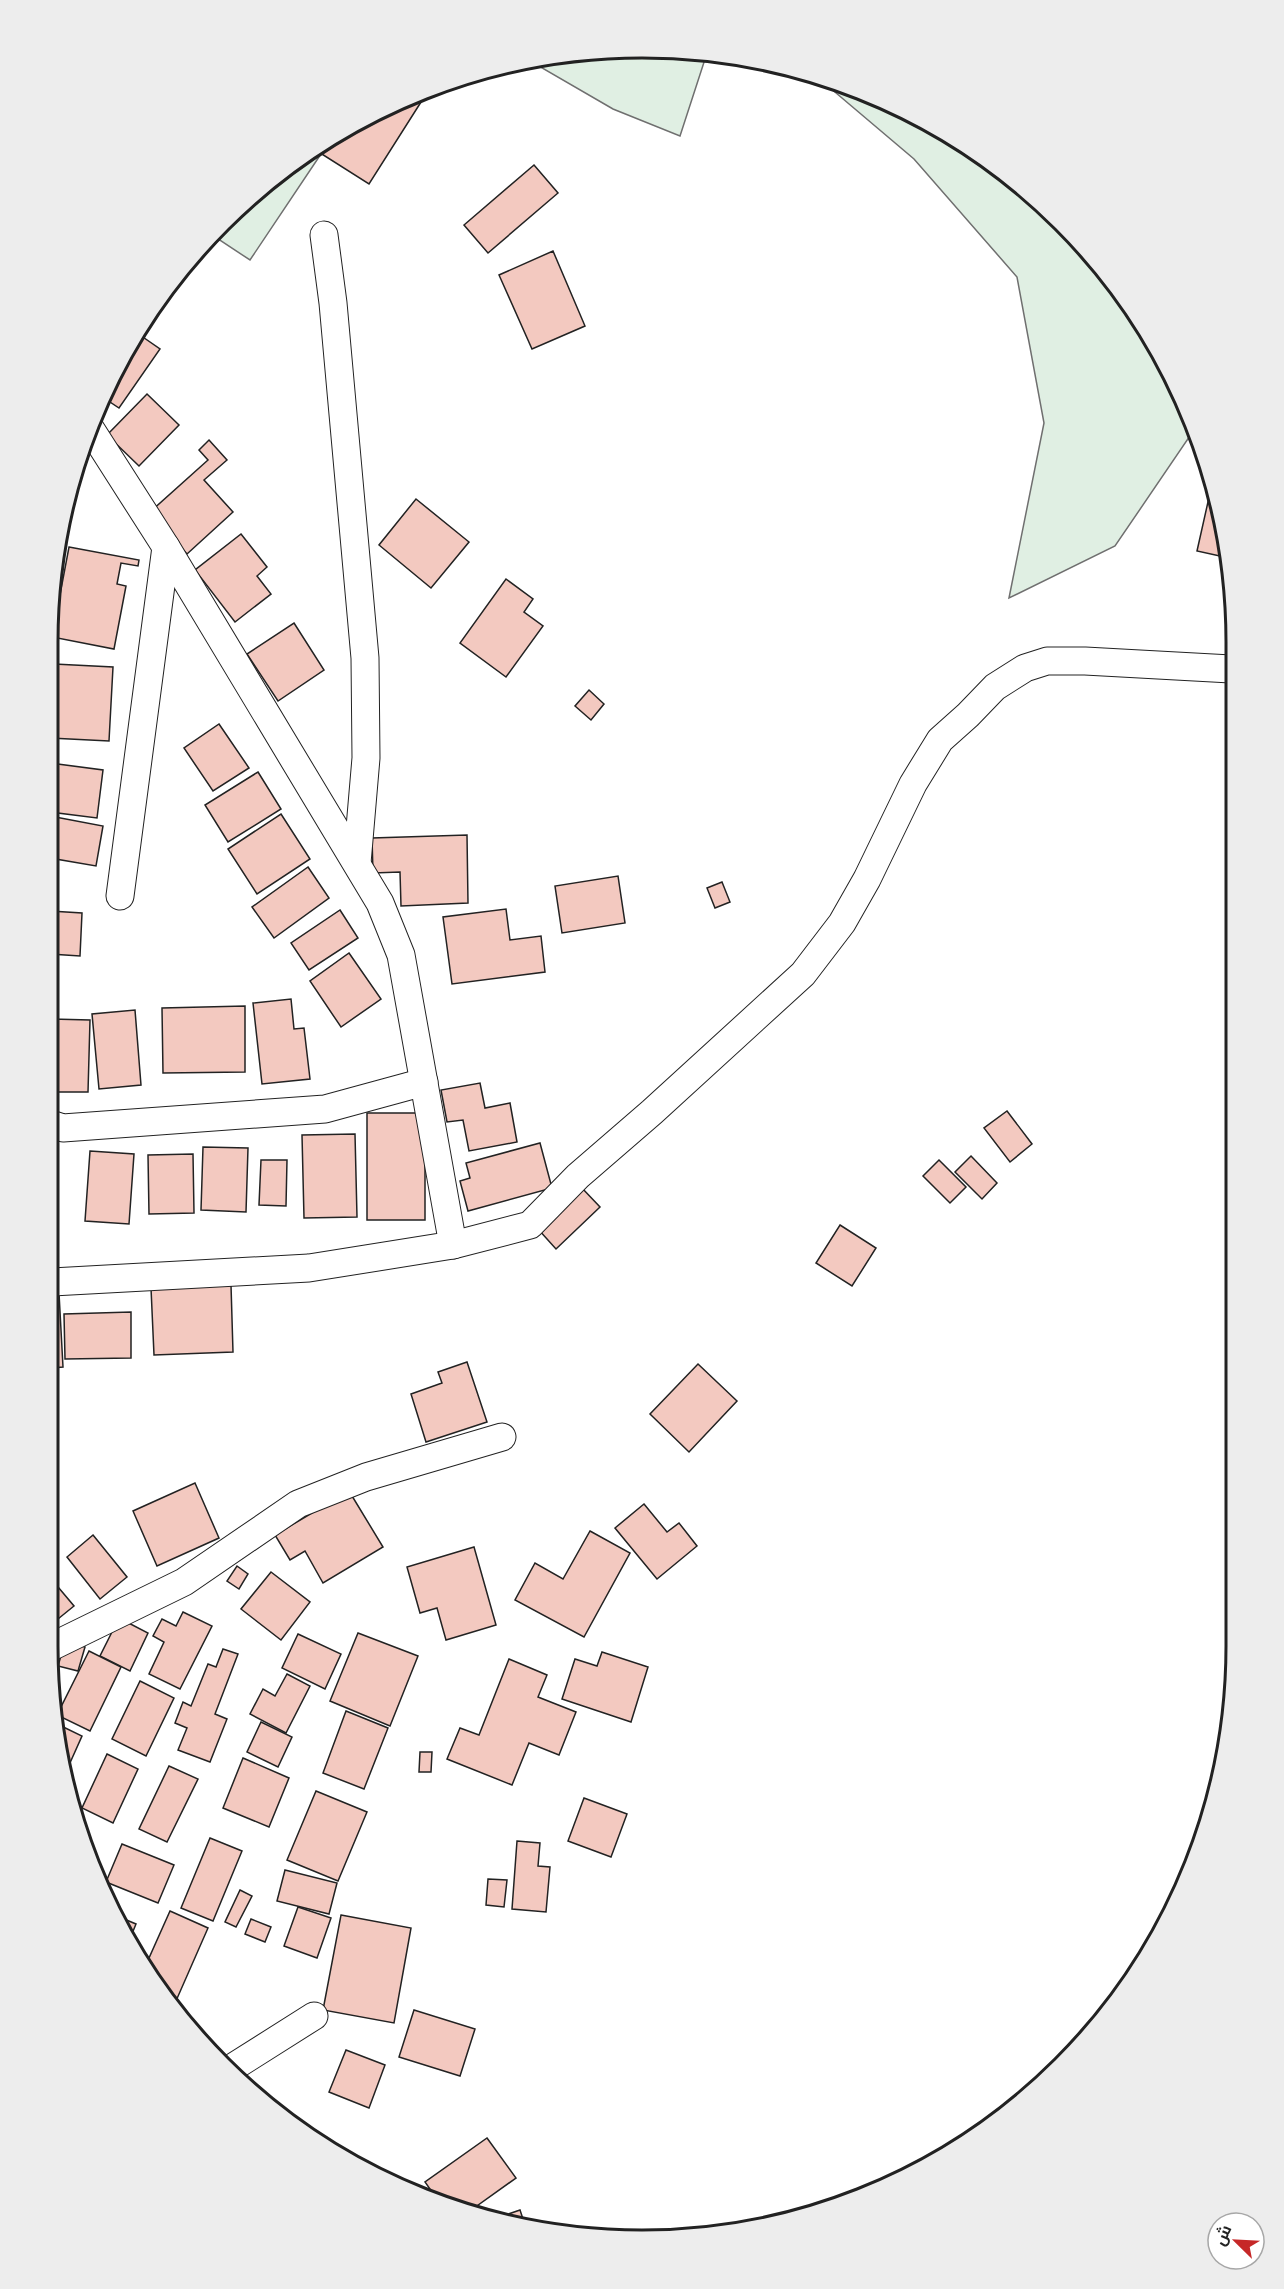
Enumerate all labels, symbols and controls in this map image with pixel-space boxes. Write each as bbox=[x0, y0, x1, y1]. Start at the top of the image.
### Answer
north arrow bbox=[1206, 2211, 1266, 2271]
text: ش bbox=[1209, 2221, 1236, 2248]

